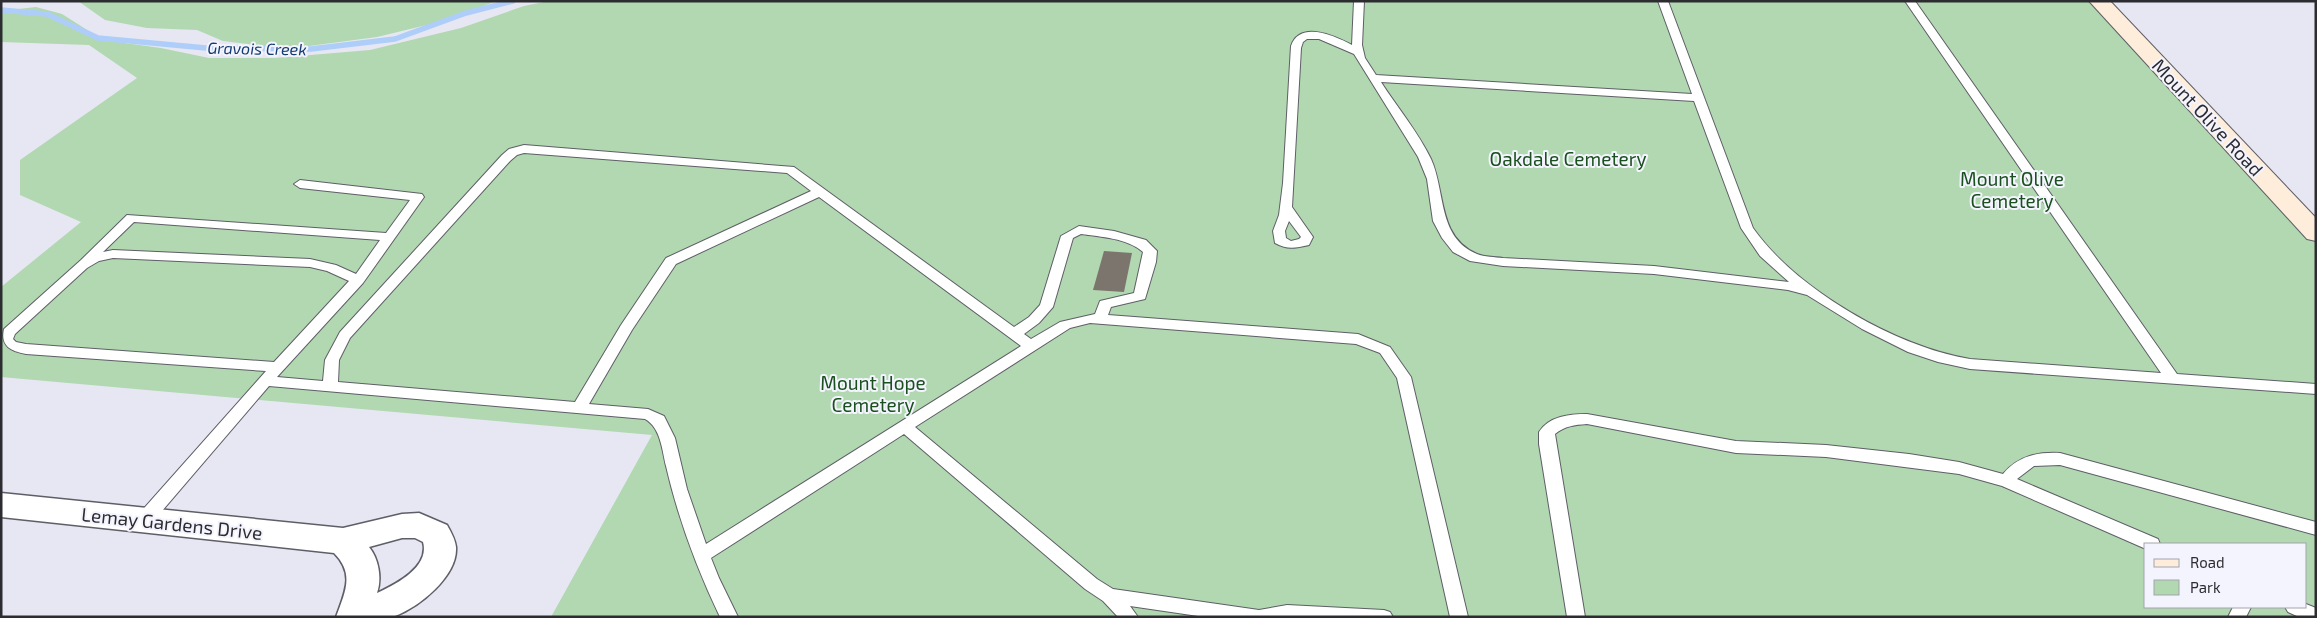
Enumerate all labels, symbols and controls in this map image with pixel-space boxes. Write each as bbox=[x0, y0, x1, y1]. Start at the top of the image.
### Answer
water label: Gravois Creek bbox=[207, 38, 307, 58]
street label: Mount Olive Road bbox=[2148, 54, 2268, 180]
park label: Oakdale Cemetery bbox=[1490, 147, 1646, 170]
park label: Mount Olive Cemetery bbox=[1960, 167, 2064, 212]
park label: Mount Hope Cemetery bbox=[820, 371, 926, 416]
street label: Lemay Gardens Drive bbox=[80, 502, 264, 544]
legend bbox=[2144, 543, 2307, 608]
text: Road bbox=[2190, 553, 2225, 571]
text: Park bbox=[2190, 578, 2221, 596]

